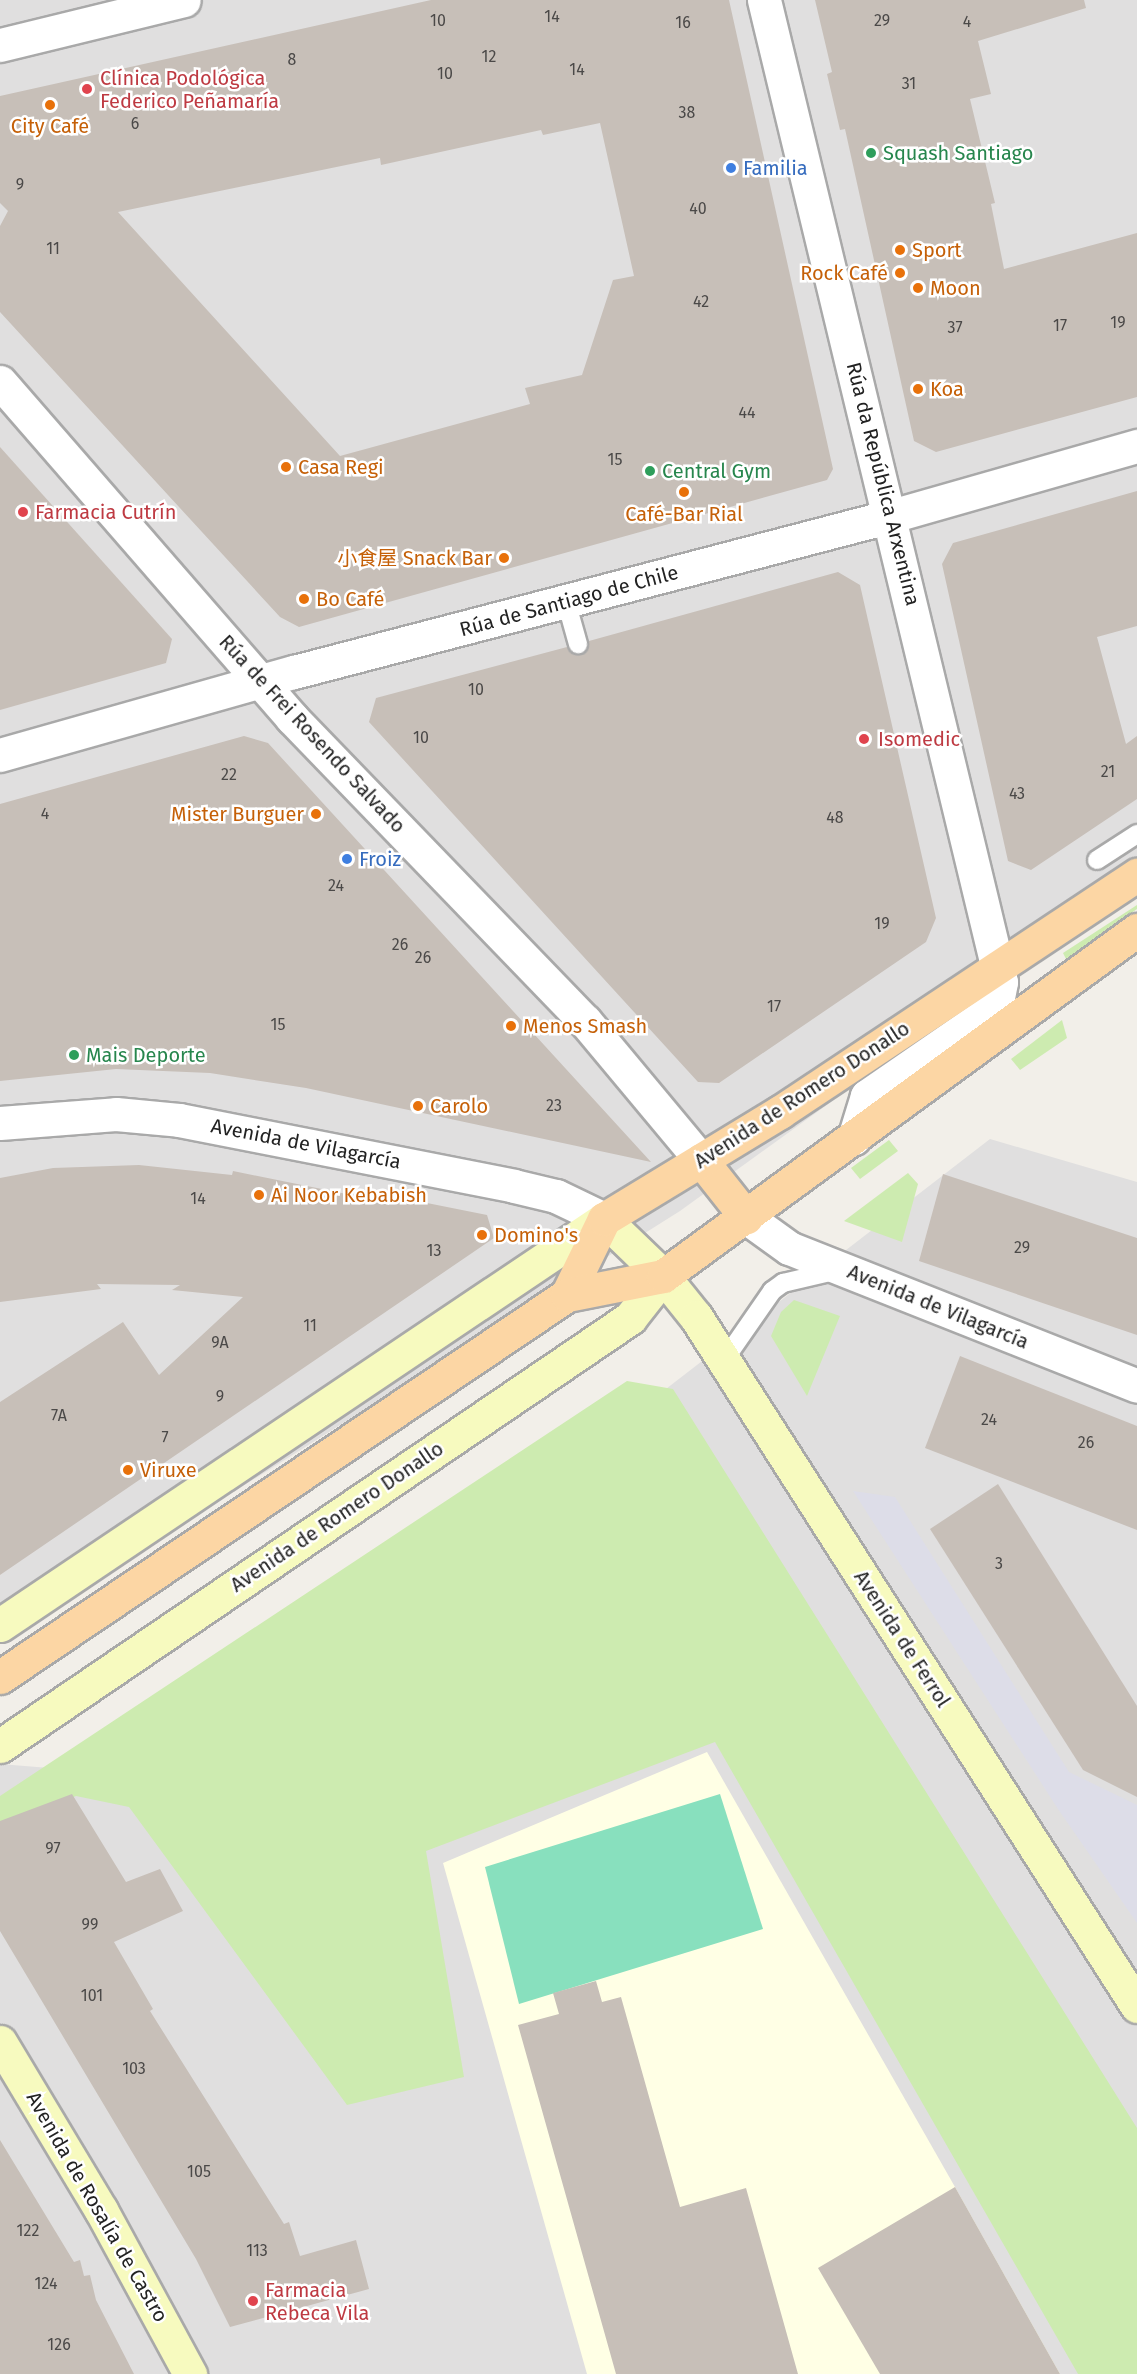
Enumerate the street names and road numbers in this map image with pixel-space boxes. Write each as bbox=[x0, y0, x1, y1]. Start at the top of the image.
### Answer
street label: Rúa da República Arxentina bbox=[841, 360, 925, 608]
street label: Rúa de Santiago de Chile bbox=[457, 560, 681, 642]
street label: Rúa de Frei Rosendo Salvado bbox=[214, 630, 410, 838]
street label: Avenida de Romero Donallo bbox=[690, 1016, 914, 1174]
street label: Avenida de Vilagarcía bbox=[209, 1114, 403, 1174]
street label: Avenida de Vilagarcía bbox=[844, 1260, 1032, 1354]
street label: Avenida de Romero Donallo bbox=[226, 1437, 448, 1597]
street label: Avenida de Ferrol bbox=[849, 1566, 955, 1712]
street label: Avenida de Rosalía de Castro bbox=[21, 2088, 173, 2326]

